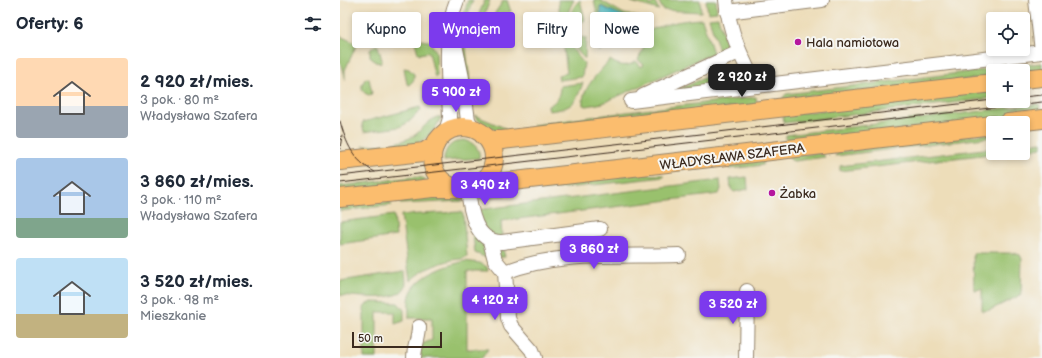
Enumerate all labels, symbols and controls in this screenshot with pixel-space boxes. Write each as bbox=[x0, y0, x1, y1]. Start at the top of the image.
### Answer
chip: Kupno bbox=[352, 12, 421, 48]
chip: Wynajem bbox=[429, 12, 515, 48]
chip: Filtry bbox=[523, 12, 582, 48]
chip: Nowe bbox=[590, 12, 654, 48]
map controls bbox=[986, 12, 1030, 160]
button: locate bbox=[986, 12, 1030, 56]
icon: filters bbox=[302, 13, 324, 35]
text: Oferty: 6 bbox=[16, 14, 84, 34]
place label: Hala namiotowa bbox=[806, 35, 899, 51]
marker: Hala namiotowa bbox=[793, 37, 803, 47]
pin: 2 920 zł bbox=[701, 64, 783, 98]
button: + bbox=[986, 64, 1030, 108]
text: 2 920 zł bbox=[717, 69, 767, 85]
text: 2 920 zł/mies. bbox=[140, 72, 253, 92]
icon: home bbox=[48, 74, 96, 122]
pin: 5 900 zł bbox=[415, 79, 497, 113]
text: 5 900 zł bbox=[431, 84, 481, 100]
text: 3 pok. · 80 m² bbox=[140, 92, 219, 108]
text: Władysława Szafera bbox=[140, 108, 258, 124]
button: − bbox=[986, 116, 1030, 160]
street label: WŁADYSŁAWA SZAFERA bbox=[659, 140, 805, 174]
text: 3 860 zł/mies. bbox=[140, 172, 254, 192]
pin: 3 490 zł bbox=[444, 172, 526, 206]
icon: home bbox=[48, 174, 96, 222]
text: 3 490 zł bbox=[460, 177, 510, 193]
place label: Żabka bbox=[779, 186, 816, 202]
marker: Żabka bbox=[767, 188, 777, 198]
text: 3 pok. · 110 m² bbox=[140, 192, 222, 208]
text: Władysława Szafera bbox=[140, 208, 258, 224]
pin: 3 860 zł bbox=[553, 236, 635, 270]
text: 3 860 zł bbox=[569, 241, 619, 257]
text: 3 520 zł/mies. bbox=[140, 272, 253, 292]
icon: home bbox=[48, 274, 96, 322]
pin: 4 120 zł bbox=[454, 287, 536, 321]
pin: 3 520 zł bbox=[692, 291, 774, 325]
text: 3 pok. · 98 m² bbox=[140, 292, 219, 308]
text: 4 120 zł bbox=[471, 292, 519, 308]
text: 3 520 zł bbox=[708, 296, 758, 312]
text: Mieszkanie bbox=[140, 308, 206, 324]
scale bar bbox=[352, 330, 442, 349]
text: 50 m bbox=[358, 332, 383, 345]

